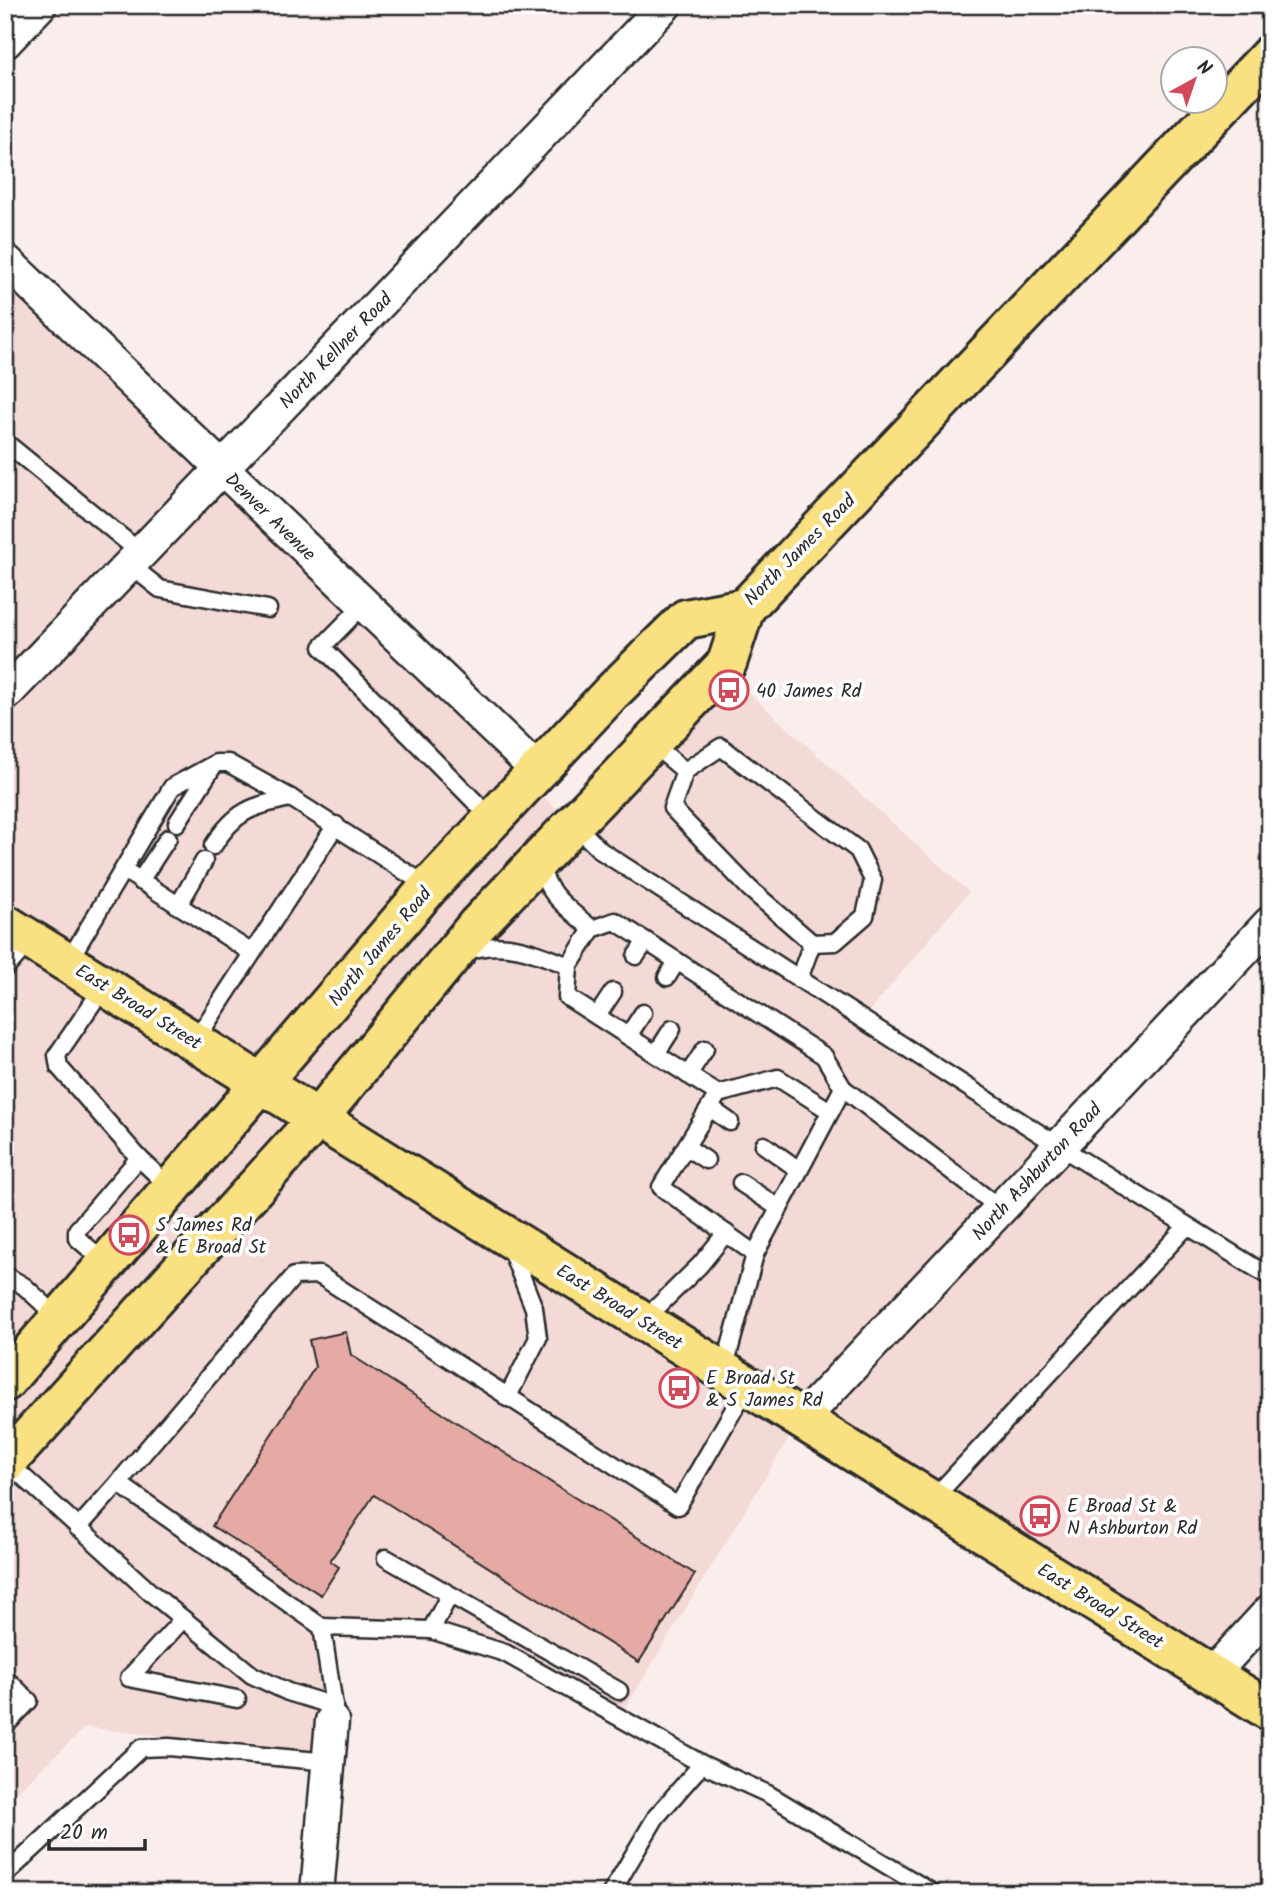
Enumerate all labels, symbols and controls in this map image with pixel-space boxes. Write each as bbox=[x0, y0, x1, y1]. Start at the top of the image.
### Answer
north arrow bbox=[1160, 46, 1230, 116]
text: N bbox=[1189, 53, 1218, 84]
street label: North Kellner Road bbox=[273, 286, 401, 417]
street label: Denver Avenue bbox=[217, 466, 323, 569]
street label: North James Road bbox=[737, 487, 864, 613]
bus stop icon: 40 James Rd bbox=[708, 669, 750, 711]
place label: 40 James Rd bbox=[756, 677, 862, 707]
street label: North James Road bbox=[321, 880, 440, 1014]
street label: East Broad Street bbox=[69, 957, 208, 1059]
street label: North Ashburton Road bbox=[965, 1096, 1110, 1248]
place label: S James Rd & E Broad St bbox=[156, 1211, 267, 1263]
bus stop icon: S James Rd & E Broad St bbox=[108, 1214, 150, 1256]
street label: East Broad Street bbox=[550, 1257, 689, 1359]
place label: E Broad St & S James Rd bbox=[706, 1364, 823, 1416]
bus stop icon: E Broad St & S James Rd bbox=[658, 1367, 700, 1409]
place label: E Broad St & N Ashburton Rd bbox=[1067, 1492, 1198, 1544]
bus stop icon: E Broad St & N Ashburton Rd bbox=[1019, 1495, 1061, 1537]
street label: East Broad Street bbox=[1031, 1556, 1170, 1658]
scale bar bbox=[49, 1807, 145, 1851]
text: 20 m bbox=[60, 1817, 108, 1850]

